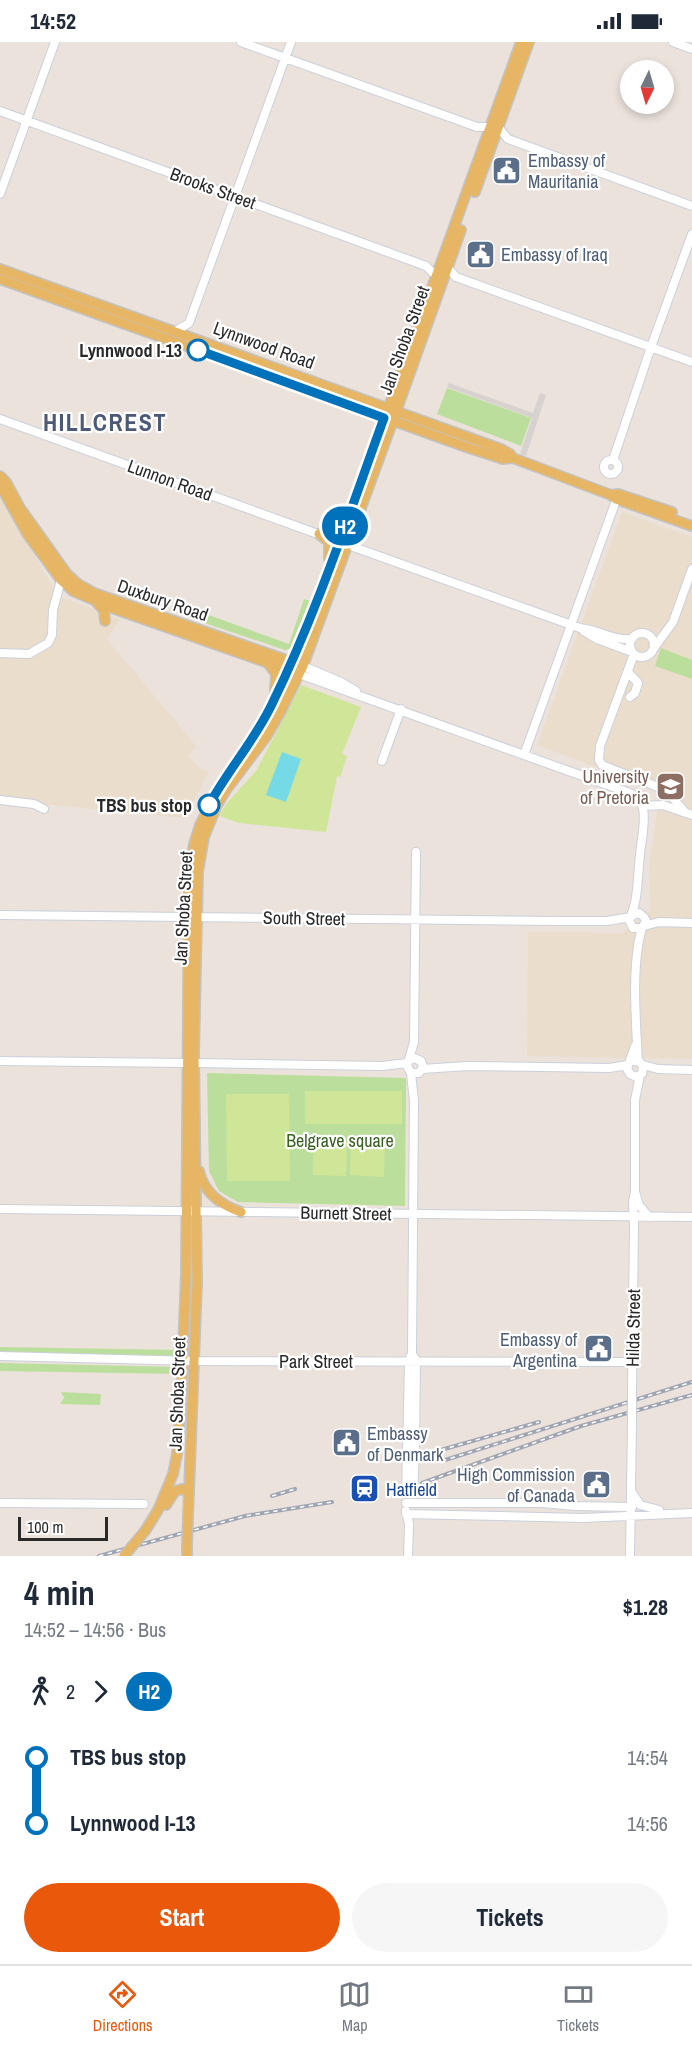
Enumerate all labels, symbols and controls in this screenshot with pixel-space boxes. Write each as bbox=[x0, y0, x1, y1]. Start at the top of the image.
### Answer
text: 14:52 bbox=[30, 6, 76, 36]
north arrow bbox=[620, 60, 674, 114]
map controls bbox=[620, 60, 674, 114]
place label: Embassy of Mauritania bbox=[528, 148, 606, 194]
public building icon: Embassy of Mauritania bbox=[491, 154, 523, 186]
street label: Brooks Street bbox=[167, 161, 259, 215]
public building icon: Embassy of Iraq bbox=[464, 238, 496, 270]
place label: Embassy of Iraq bbox=[501, 242, 608, 267]
street label: Jan Shoba Street bbox=[373, 282, 435, 398]
street label: Lynnwood Road bbox=[210, 315, 318, 375]
place label: Lynnwood I-13 bbox=[79, 338, 182, 363]
marker: Lynnwood I-13 bbox=[187, 339, 209, 361]
district label: HILLCREST bbox=[43, 406, 167, 438]
street label: Lunnon Road bbox=[124, 453, 216, 507]
line badge: H2 bbox=[318, 506, 372, 546]
text: H2 bbox=[334, 512, 356, 541]
street label: Duxbury Road bbox=[114, 573, 212, 627]
place label: University of Pretoria bbox=[580, 764, 650, 810]
school or university icon: University of Pretoria bbox=[654, 770, 686, 802]
place label: TBS bus stop bbox=[97, 793, 192, 818]
marker: TBS bus stop bbox=[198, 794, 220, 816]
street label: Jan Shoba Street bbox=[168, 850, 198, 966]
street label: South Street bbox=[263, 905, 345, 931]
park label: Belgrave square bbox=[286, 1128, 394, 1153]
street label: Burnett Street bbox=[300, 1200, 392, 1226]
street label: Hilda Street bbox=[620, 1289, 646, 1367]
place label: Embassy of Argentina bbox=[500, 1327, 578, 1373]
public building icon: Embassy of Argentina bbox=[582, 1333, 614, 1365]
street label: Jan Shoba Street bbox=[163, 1337, 191, 1451]
street label: Park Street bbox=[279, 1349, 353, 1374]
place label: Embassy of Denmark bbox=[367, 1421, 444, 1467]
public building icon: Embassy of Denmark bbox=[330, 1427, 362, 1459]
place label: High Commission of Canada bbox=[457, 1462, 575, 1508]
public building icon: High Commission of Canada bbox=[580, 1468, 612, 1500]
station icon: Hatfield bbox=[349, 1473, 381, 1505]
place label: Hatfield bbox=[386, 1477, 437, 1502]
scale bar bbox=[18, 1514, 108, 1542]
text: 100 m bbox=[27, 1516, 63, 1538]
text: 4 min bbox=[24, 1571, 95, 1615]
text: $1.28 bbox=[623, 1592, 668, 1622]
text: 14:52 – 14:56 · Bus bbox=[24, 1616, 166, 1643]
icon: walk bbox=[24, 1675, 57, 1708]
icon: forward bbox=[84, 1675, 117, 1708]
text: H2 bbox=[138, 1677, 160, 1706]
text: 2 bbox=[66, 1678, 75, 1705]
text: TBS bus stop bbox=[70, 1742, 186, 1772]
text: 14:54 bbox=[627, 1744, 668, 1771]
text: Lynnwood I-13 bbox=[70, 1808, 196, 1838]
text: 14:56 bbox=[627, 1810, 668, 1837]
button: Start bbox=[24, 1883, 340, 1952]
button: Tickets bbox=[352, 1883, 668, 1952]
tab: Directions bbox=[93, 1978, 153, 2036]
tab: Map bbox=[338, 1978, 371, 2036]
tab: Tickets bbox=[557, 1978, 599, 2036]

